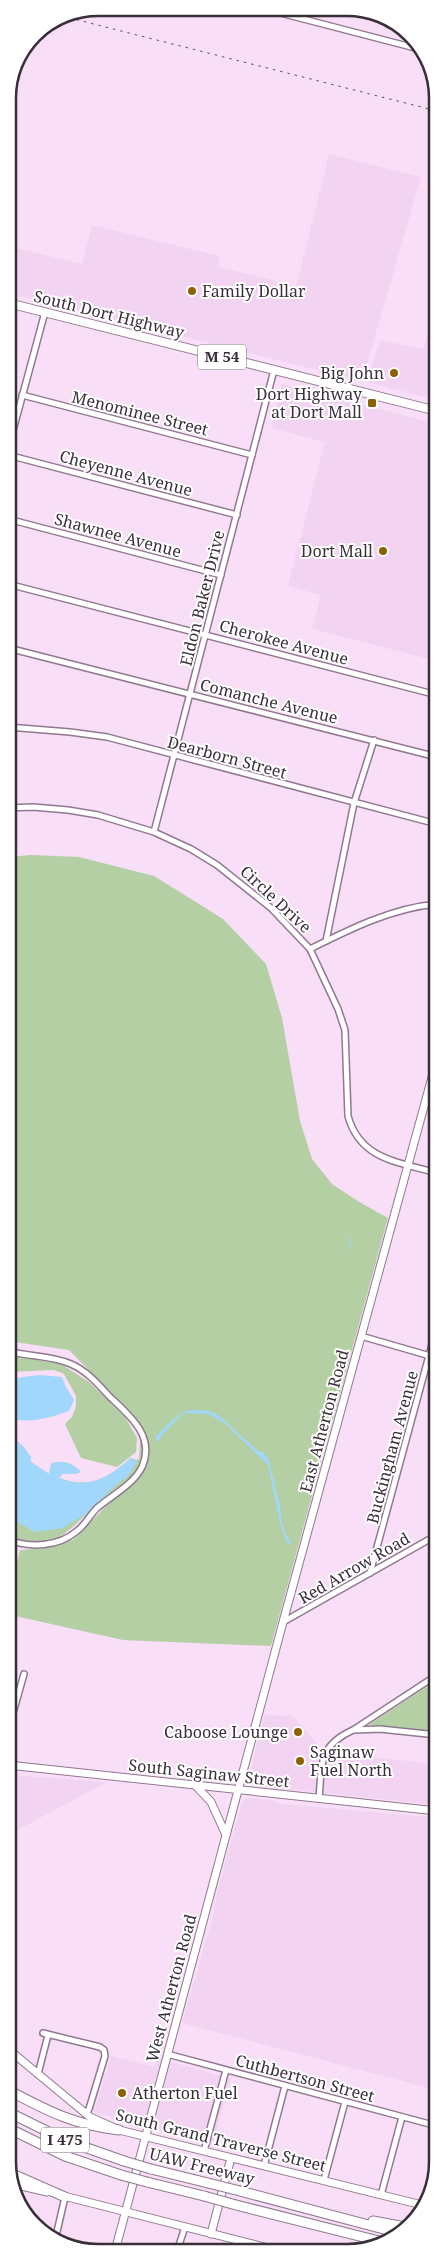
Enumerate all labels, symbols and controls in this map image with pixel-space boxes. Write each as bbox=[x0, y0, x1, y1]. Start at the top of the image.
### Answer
place label: Family Dollar bbox=[202, 280, 306, 302]
street label: South Dort Highway bbox=[31, 285, 187, 344]
marker: Family Dollar bbox=[186, 285, 198, 297]
road number: M 54 bbox=[198, 344, 246, 370]
place label: Big John bbox=[320, 362, 384, 384]
marker: Big John bbox=[388, 367, 400, 379]
place label: Dort Highway at Dort Mall bbox=[256, 383, 363, 423]
street label: Menominee Street bbox=[70, 385, 211, 441]
marker: Dort Highway at Dort Mall bbox=[366, 397, 378, 409]
street label: Cheyenne Avenue bbox=[57, 445, 195, 501]
street label: Shawnee Avenue bbox=[52, 507, 184, 563]
street label: Eldon Baker Drive bbox=[174, 528, 230, 668]
place label: Dort Mall bbox=[301, 540, 373, 562]
marker: Dort Mall bbox=[377, 545, 389, 557]
street label: Cherokee Avenue bbox=[217, 614, 351, 670]
street label: Comanche Avenue bbox=[198, 673, 340, 729]
street label: Dearborn Street bbox=[165, 731, 289, 784]
street label: Circle Drive bbox=[236, 860, 316, 938]
street label: East Atherton Road bbox=[294, 1347, 354, 1495]
street label: Buckingham Avenue bbox=[361, 1368, 423, 1526]
street label: Red Arrow Road bbox=[294, 1527, 414, 1609]
place label: Caboose Lounge bbox=[164, 1721, 288, 1743]
marker: Caboose Lounge bbox=[292, 1726, 304, 1738]
place label: Saginaw Fuel North bbox=[310, 1741, 392, 1781]
street label: South Saginaw Street bbox=[128, 1754, 291, 1792]
marker: Saginaw Fuel North bbox=[294, 1755, 306, 1767]
street label: West Atherton Road bbox=[141, 1911, 201, 2064]
street label: Cuthbertson Street bbox=[233, 2049, 377, 2107]
place label: Atherton Fuel bbox=[132, 2082, 238, 2104]
marker: Atherton Fuel bbox=[116, 2087, 128, 2099]
street label: South Grand Traverse Street bbox=[114, 2103, 329, 2177]
road number: I 475 bbox=[41, 2128, 89, 2152]
street label: UAW Freeway bbox=[147, 2142, 258, 2190]

